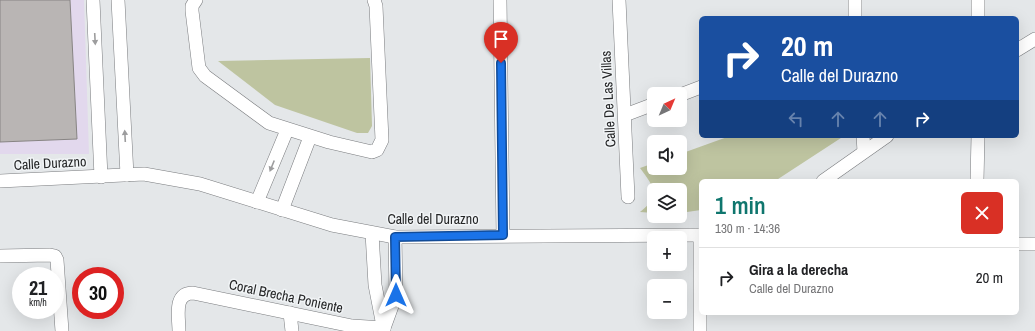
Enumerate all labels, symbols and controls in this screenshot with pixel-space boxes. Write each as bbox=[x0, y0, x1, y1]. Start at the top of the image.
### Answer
pin bbox=[484, 22, 518, 63]
text: 20 m bbox=[781, 27, 833, 65]
icon: arrive bbox=[490, 28, 512, 50]
icon: right bbox=[715, 32, 767, 84]
one-way arrow bbox=[91, 33, 98, 45]
street label: Calle De Las Villas bbox=[596, 50, 620, 148]
text: Calle del Durazno bbox=[781, 63, 898, 88]
north arrow bbox=[647, 87, 687, 127]
map controls bbox=[647, 87, 687, 319]
icon: left bbox=[785, 108, 807, 130]
icon: ahead bbox=[827, 108, 849, 130]
icon: ahead bbox=[869, 108, 891, 130]
icon: right bbox=[911, 108, 933, 130]
one-way arrow bbox=[122, 130, 129, 142]
button: sound bbox=[647, 135, 687, 175]
street label: Calle Durazno bbox=[13, 152, 87, 174]
one-way arrow bbox=[269, 160, 275, 172]
button: layers bbox=[647, 183, 687, 223]
text: 1 min bbox=[715, 189, 766, 221]
button: close bbox=[961, 192, 1003, 234]
street label: Calle del Durazno bbox=[387, 210, 479, 228]
text: 130 m · 14:36 bbox=[715, 220, 780, 237]
button: + bbox=[647, 231, 687, 271]
text: Gira a la derecha bbox=[749, 259, 848, 280]
speed limit sign: 30 bbox=[72, 267, 124, 319]
icon: right bbox=[715, 267, 737, 289]
text: 20 m bbox=[976, 267, 1003, 288]
text: 21 bbox=[29, 274, 47, 301]
position arrow bbox=[375, 274, 417, 316]
street label: Coral Brecha Poniente bbox=[227, 275, 345, 317]
button: − bbox=[647, 279, 687, 319]
text: Calle del Durazno bbox=[749, 280, 834, 297]
text: km/h bbox=[29, 296, 47, 309]

